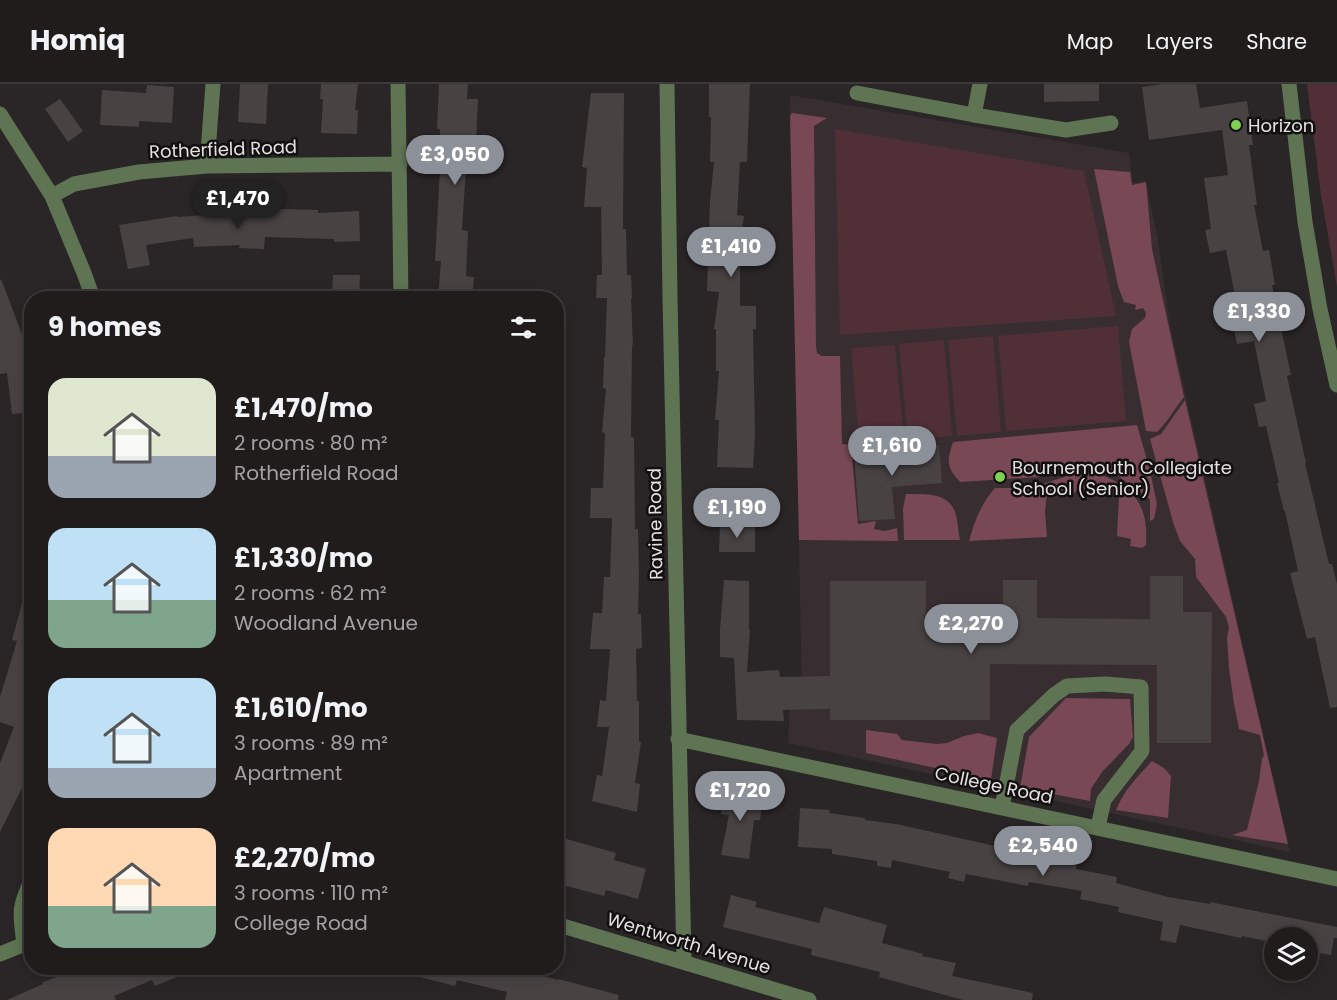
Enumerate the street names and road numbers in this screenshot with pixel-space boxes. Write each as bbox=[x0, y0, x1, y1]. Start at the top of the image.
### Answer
street label: Rotherfield Road bbox=[149, 134, 297, 164]
street label: Ravine Road bbox=[642, 468, 668, 580]
street label: College Road bbox=[933, 760, 1055, 810]
street label: Wentworth Avenue bbox=[604, 906, 774, 980]

